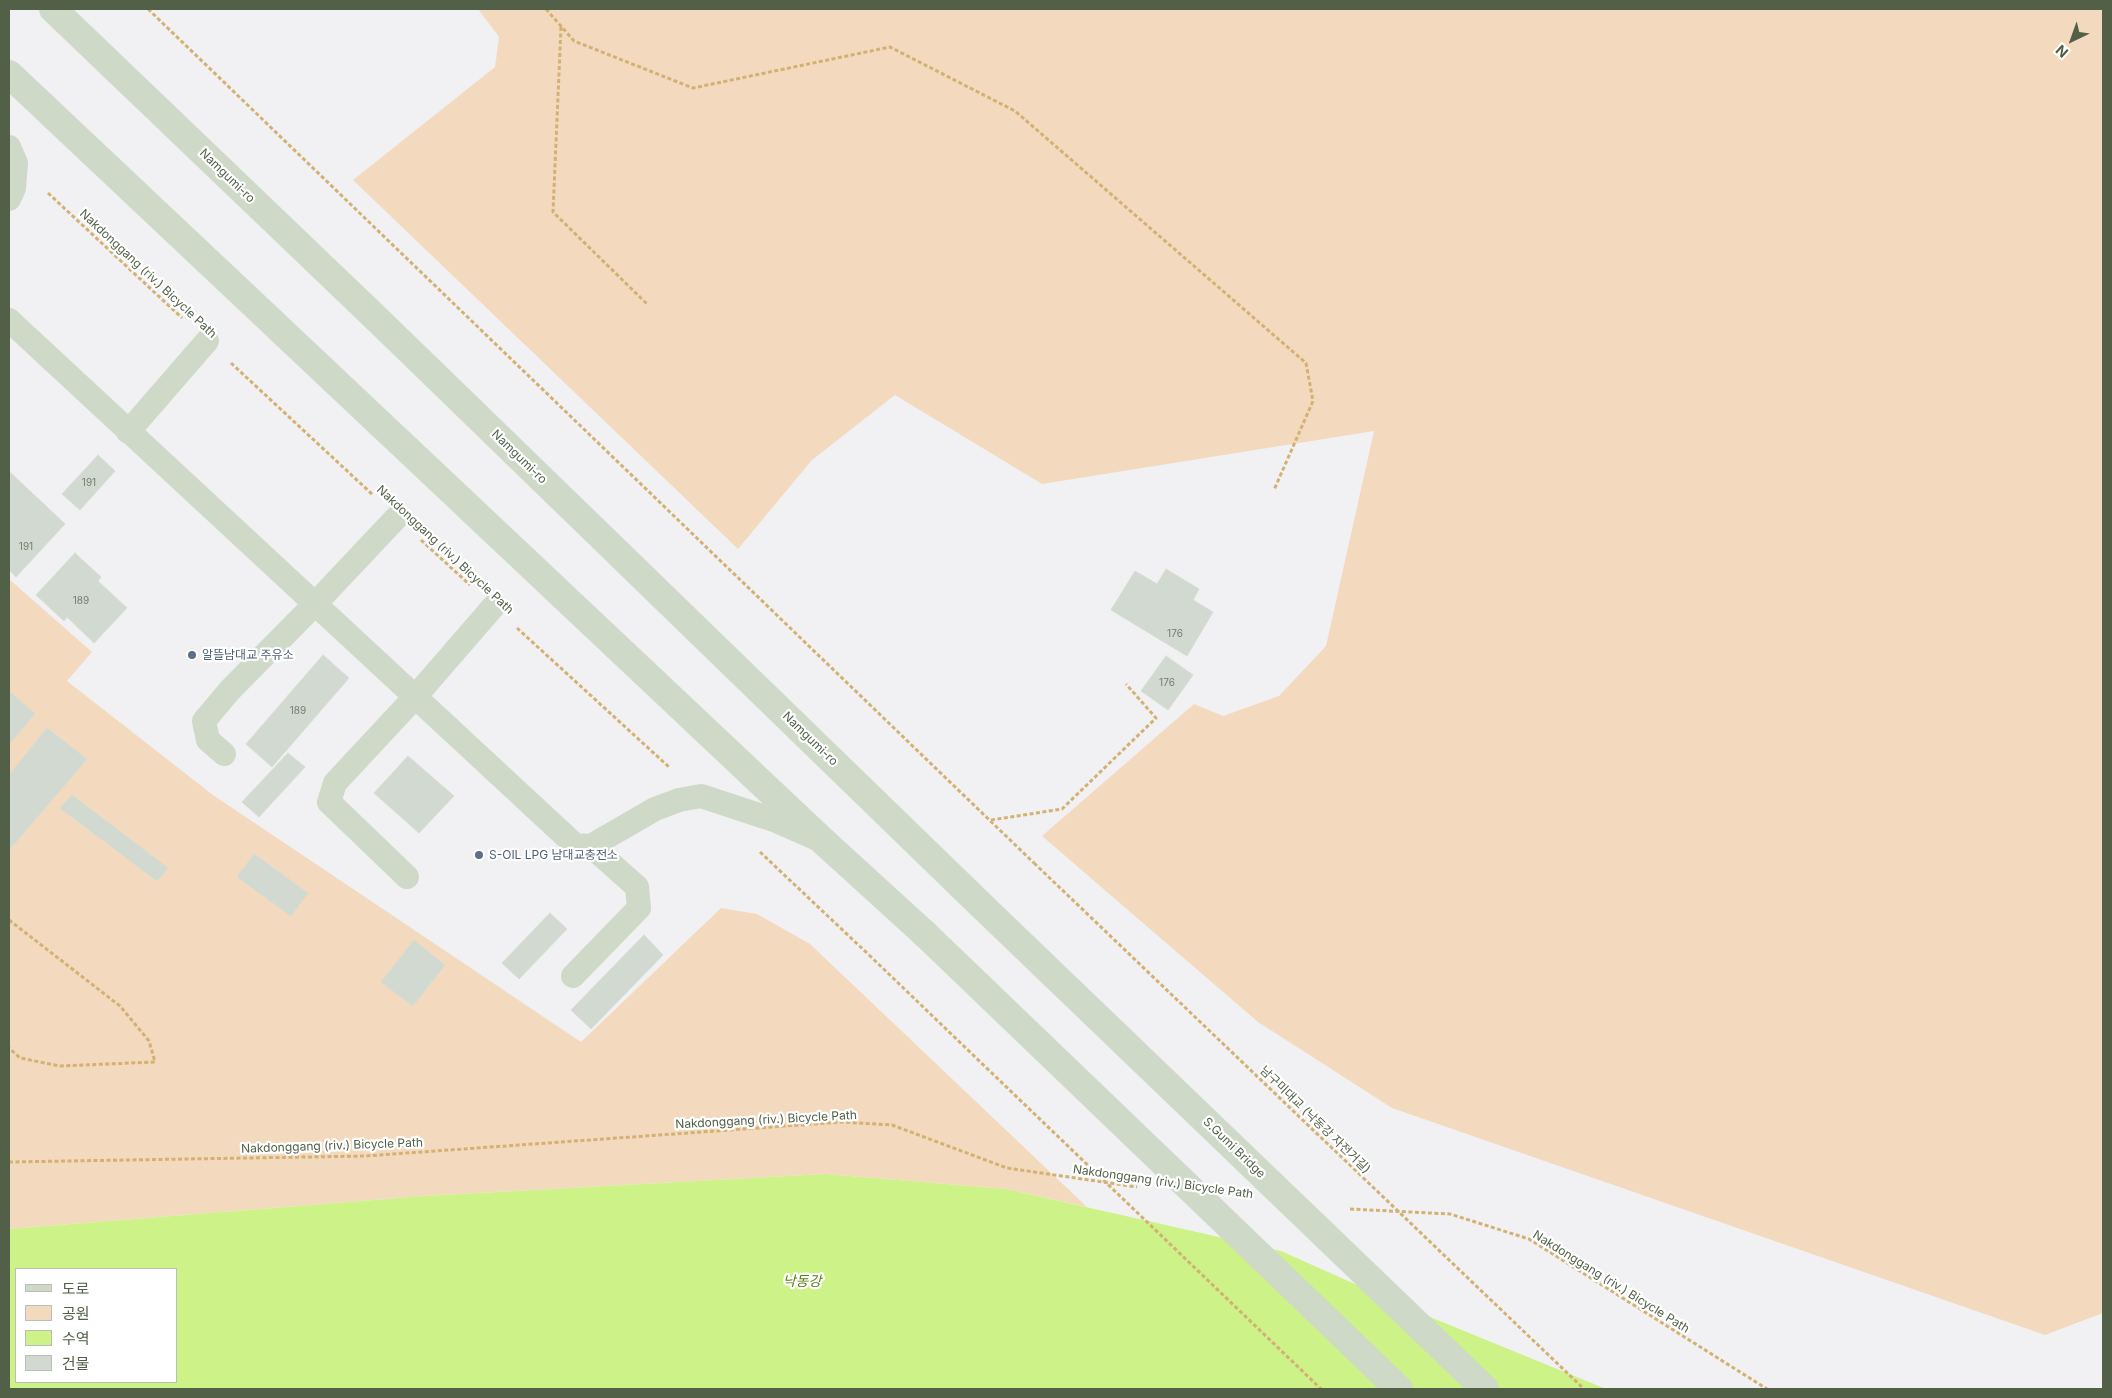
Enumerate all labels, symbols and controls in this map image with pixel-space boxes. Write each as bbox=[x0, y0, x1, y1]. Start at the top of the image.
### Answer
north arrow bbox=[2047, 15, 2097, 65]
text: N bbox=[2052, 42, 2071, 61]
street label: Namgumi-ro bbox=[196, 146, 258, 206]
street label: Nakdonggang (riv.) Bicycle Path bbox=[77, 207, 219, 341]
street label: Namgumi-ro bbox=[488, 427, 550, 487]
house number: 191 bbox=[82, 477, 96, 489]
street label: Nakdonggang (riv.) Bicycle Path bbox=[374, 483, 516, 617]
house number: 191 bbox=[19, 541, 33, 553]
house number: 189 bbox=[73, 595, 89, 607]
house number: 176 bbox=[1167, 628, 1183, 640]
place label: 알뜰남대교 주유소 bbox=[202, 648, 294, 662]
marker: 알뜰남대교 주유소 bbox=[186, 649, 198, 661]
house number: 176 bbox=[1159, 677, 1175, 689]
house number: 189 bbox=[290, 705, 306, 717]
street label: Namgumi-ro bbox=[779, 709, 841, 769]
place label: S-OIL LPG 남대교충전소 bbox=[489, 848, 618, 862]
marker: S-OIL LPG 남대교충전소 bbox=[473, 849, 485, 861]
street label: 남구미대교 (낙동강 자전거길) bbox=[1257, 1063, 1373, 1177]
street label: Nakdonggang (riv.) Bicycle Path bbox=[675, 1108, 857, 1132]
street label: S.Gumi Bridge bbox=[1200, 1115, 1268, 1181]
street label: Nakdonggang (riv.) Bicycle Path bbox=[241, 1136, 423, 1156]
street label: Nakdonggang (riv.) Bicycle Path bbox=[1072, 1162, 1254, 1202]
street label: Nakdonggang (riv.) Bicycle Path bbox=[1530, 1228, 1692, 1336]
legend bbox=[15, 1268, 178, 1383]
water label: 낙동강 bbox=[783, 1274, 821, 1290]
text: 도로 bbox=[62, 1279, 90, 1298]
text: 공원 bbox=[62, 1304, 90, 1323]
text: 수역 bbox=[62, 1329, 90, 1348]
text: 건물 bbox=[62, 1354, 90, 1373]

